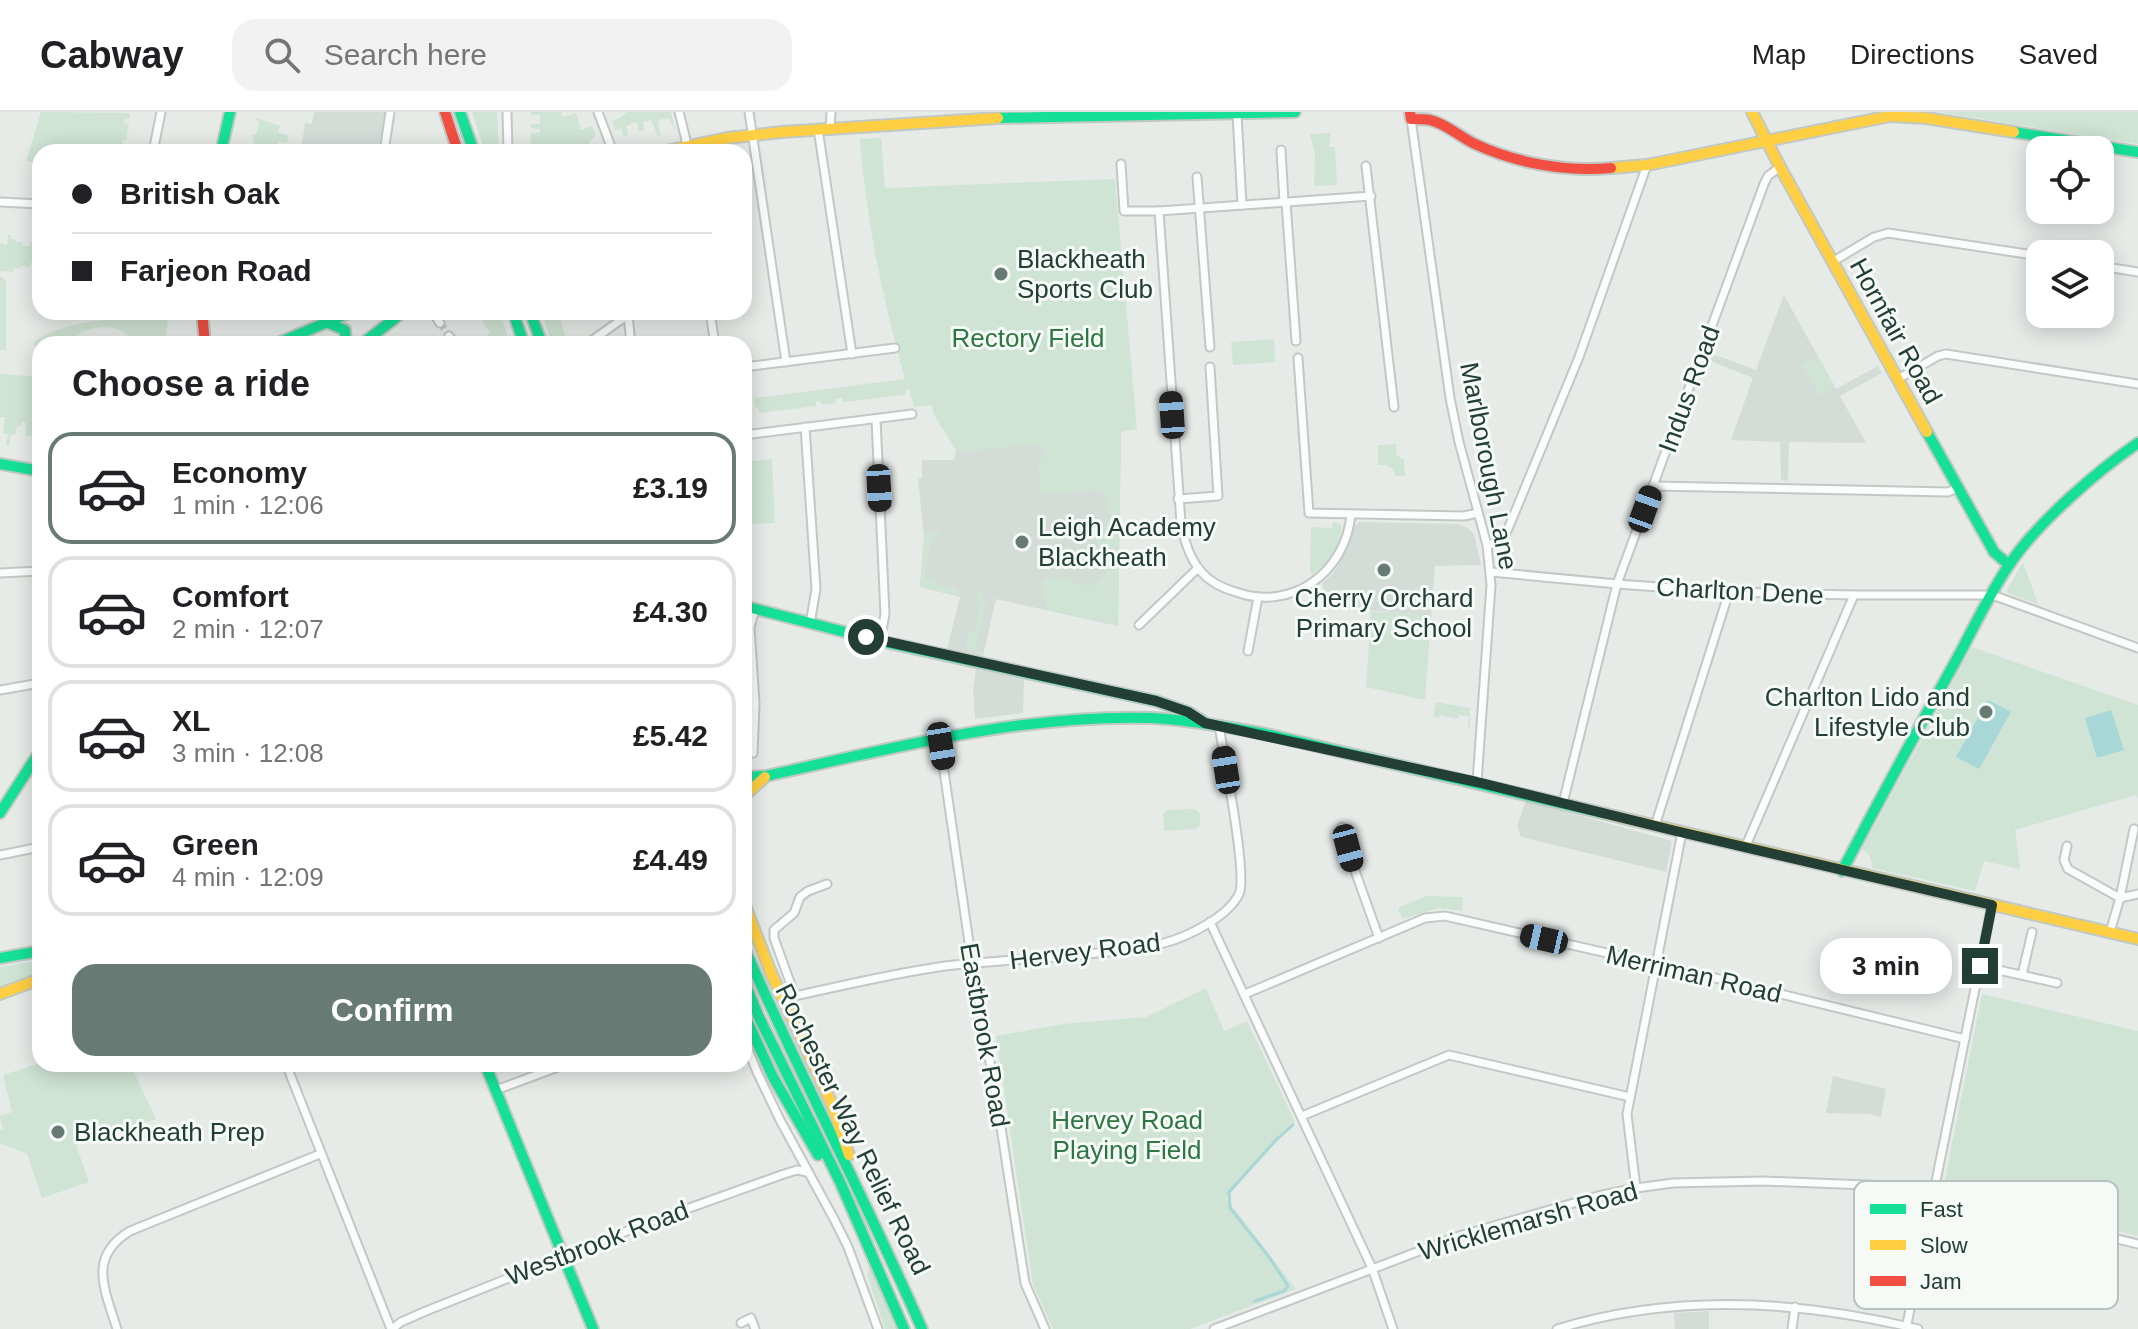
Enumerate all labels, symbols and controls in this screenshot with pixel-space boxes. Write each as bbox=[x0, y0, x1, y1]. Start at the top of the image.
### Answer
search box bbox=[232, 19, 792, 91]
icon: search bbox=[260, 33, 304, 77]
text: Cabway bbox=[40, 34, 184, 76]
text: Search here bbox=[324, 38, 487, 71]
text: Map bbox=[1752, 39, 1806, 70]
text: Directions bbox=[1850, 39, 1975, 70]
text: Saved bbox=[2019, 39, 2098, 70]
map controls bbox=[2026, 136, 2114, 328]
button: locate bbox=[2026, 136, 2114, 224]
text: British Oak bbox=[120, 177, 280, 210]
button: layers bbox=[2026, 240, 2114, 328]
place label: Blackheath Sports Club bbox=[1017, 244, 1153, 304]
street label: Hornfair Road bbox=[1844, 253, 1948, 409]
text: Farjeon Road bbox=[120, 254, 312, 287]
marker: Blackheath Sports Club bbox=[992, 265, 1010, 283]
street label: Indus Road bbox=[1652, 321, 1726, 457]
park label: Rectory Field bbox=[951, 323, 1105, 353]
street label: Marlborough Lane bbox=[1454, 360, 1524, 572]
text: Choose a ride bbox=[72, 363, 310, 404]
car bbox=[1158, 390, 1186, 440]
icon: car bbox=[76, 452, 148, 524]
text: Economy bbox=[172, 456, 307, 489]
car bbox=[866, 463, 892, 513]
text: £3.19 bbox=[633, 471, 708, 504]
car bbox=[1626, 482, 1664, 536]
text: 1 min · 12:06 bbox=[172, 490, 324, 520]
place label: Leigh Academy Blackheath bbox=[1038, 512, 1216, 572]
marker: Leigh Academy Blackheath bbox=[1013, 533, 1031, 551]
marker: Cherry Orchard Primary School bbox=[1375, 561, 1393, 579]
street label: Charlton Dene bbox=[1656, 572, 1824, 610]
icon: car bbox=[76, 576, 148, 648]
text: Comfort bbox=[172, 580, 289, 613]
place label: Cherry Orchard Primary School bbox=[1294, 583, 1474, 643]
text: £4.30 bbox=[633, 595, 708, 628]
text: 2 min · 12:07 bbox=[172, 614, 324, 644]
route start bbox=[848, 619, 884, 655]
place label: Charlton Lido and Lifestyle Club bbox=[1765, 682, 1970, 742]
icon: car bbox=[76, 700, 148, 772]
marker: Charlton Lido and Lifestyle Club bbox=[1977, 703, 1995, 721]
text: XL bbox=[172, 704, 210, 737]
text: £5.42 bbox=[633, 719, 708, 752]
car bbox=[925, 720, 957, 772]
text: 3 min · 12:08 bbox=[172, 738, 324, 768]
car bbox=[1210, 744, 1242, 796]
car bbox=[1330, 822, 1366, 874]
icon: car bbox=[76, 824, 148, 896]
text: Green bbox=[172, 828, 259, 861]
text: £4.49 bbox=[633, 843, 708, 876]
text: 4 min · 12:09 bbox=[172, 862, 324, 892]
car bbox=[1518, 922, 1570, 956]
street label: Hervey Road bbox=[1008, 927, 1162, 975]
callout: 3 min bbox=[1820, 938, 1952, 994]
street label: Merriman Road bbox=[1603, 939, 1785, 1009]
street label: Eastbrook Road bbox=[954, 941, 1016, 1129]
route end bbox=[1962, 948, 1998, 984]
text: 3 min bbox=[1852, 951, 1920, 981]
button: Confirm bbox=[72, 964, 712, 1056]
street label: Rochester Way Relief Road bbox=[769, 979, 937, 1279]
park label: Hervey Road Playing Field bbox=[1051, 1105, 1203, 1165]
place label: Blackheath Prep bbox=[74, 1117, 265, 1147]
marker: Blackheath Prep bbox=[49, 1123, 67, 1141]
street label: Wricklemarsh Road bbox=[1415, 1175, 1641, 1267]
legend bbox=[1854, 1181, 2118, 1309]
street label: Westbrook Road bbox=[501, 1194, 693, 1292]
text: Fast bbox=[1920, 1197, 1963, 1222]
text: Slow bbox=[1920, 1233, 1968, 1258]
text: Jam bbox=[1920, 1269, 1962, 1294]

